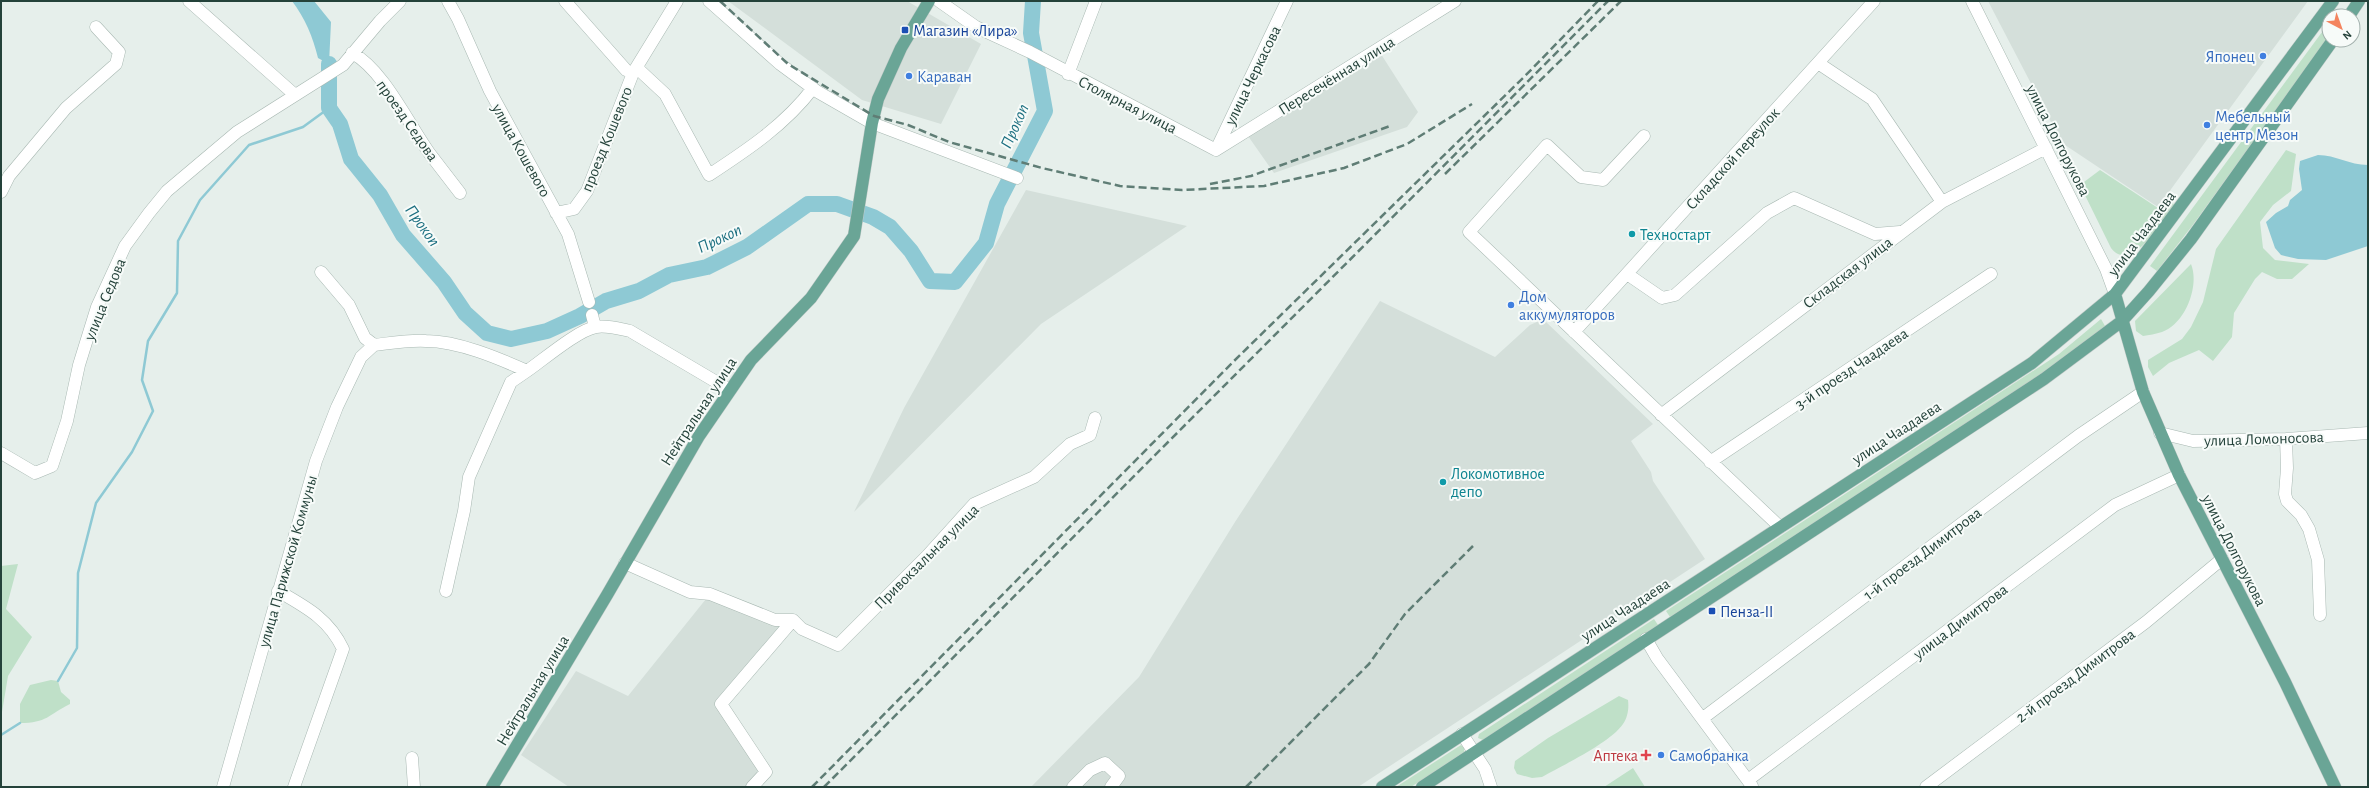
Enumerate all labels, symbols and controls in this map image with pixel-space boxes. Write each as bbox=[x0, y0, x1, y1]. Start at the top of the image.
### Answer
north arrow bbox=[2321, 8, 2361, 48]
place label: Магазин «Лира» bbox=[913, 23, 1018, 39]
street label: улица Черкасова bbox=[1222, 23, 1285, 129]
marker: Магазин «Лира» bbox=[900, 25, 910, 35]
text: N bbox=[2341, 29, 2354, 42]
street label: Пересечённая улица bbox=[1275, 34, 1398, 119]
place label: Японец bbox=[2206, 49, 2255, 65]
marker: Японец bbox=[2258, 51, 2268, 61]
place label: Караван bbox=[917, 69, 972, 85]
marker: Караван bbox=[904, 71, 914, 81]
street label: Столярная улица bbox=[1075, 73, 1180, 138]
street label: проезд Седова bbox=[373, 77, 441, 164]
street label: улица Долгорукова bbox=[2022, 81, 2093, 199]
street label: проезд Кошевого bbox=[579, 84, 635, 194]
street label: улица Кошевого bbox=[488, 100, 553, 201]
water label: Прокоп bbox=[997, 101, 1033, 151]
street label: Складской переулок bbox=[1683, 104, 1784, 213]
place label: Мебельный центр Мезон bbox=[2215, 109, 2299, 143]
marker: Мебельный центр Мезон bbox=[2202, 120, 2212, 130]
street label: улица Чаадаева bbox=[2104, 188, 2180, 281]
water label: Прокоп bbox=[401, 201, 443, 250]
water label: Прокоп bbox=[694, 221, 745, 257]
place label: Техностарт bbox=[1640, 227, 1711, 243]
marker: Техностарт bbox=[1627, 229, 1637, 239]
street label: Складская улица bbox=[1800, 234, 1896, 312]
street label: улица Седова bbox=[81, 256, 130, 344]
place label: Дом аккумуляторов bbox=[1519, 289, 1615, 324]
marker: Дом аккумуляторов bbox=[1506, 300, 1516, 310]
street label: 3-й проезд Чаадаева bbox=[1792, 325, 1911, 412]
street label: Нейтральная улица bbox=[658, 354, 741, 469]
street label: улица Чаадаева bbox=[1849, 398, 1944, 469]
street label: улица Ломоносова bbox=[2203, 429, 2324, 450]
place label: Локомотивное депо bbox=[1451, 466, 1545, 500]
street label: улица Парижской Коммуны bbox=[255, 474, 321, 650]
marker: Локомотивное депо bbox=[1438, 477, 1448, 487]
street label: улица Долгорукова bbox=[2198, 491, 2269, 609]
street label: Привокзальная улица bbox=[871, 501, 983, 613]
street label: 1-й проезд Димитрова bbox=[1861, 504, 1984, 603]
street label: улица Чаадаева bbox=[1578, 575, 1673, 646]
street label: улица Димитрова bbox=[1910, 581, 2011, 664]
place label: Пенза-II bbox=[1720, 604, 1773, 620]
marker: Пенза-II bbox=[1707, 606, 1717, 616]
street label: 2-й проезд Димитрова bbox=[2013, 626, 2138, 726]
street label: Нейтральная улица bbox=[494, 633, 573, 749]
place label: Аптека bbox=[1593, 748, 1638, 764]
place label: Самобранка bbox=[1669, 748, 1749, 764]
marker: Аптека bbox=[1641, 750, 1651, 760]
marker: Самобранка bbox=[1656, 750, 1666, 760]

